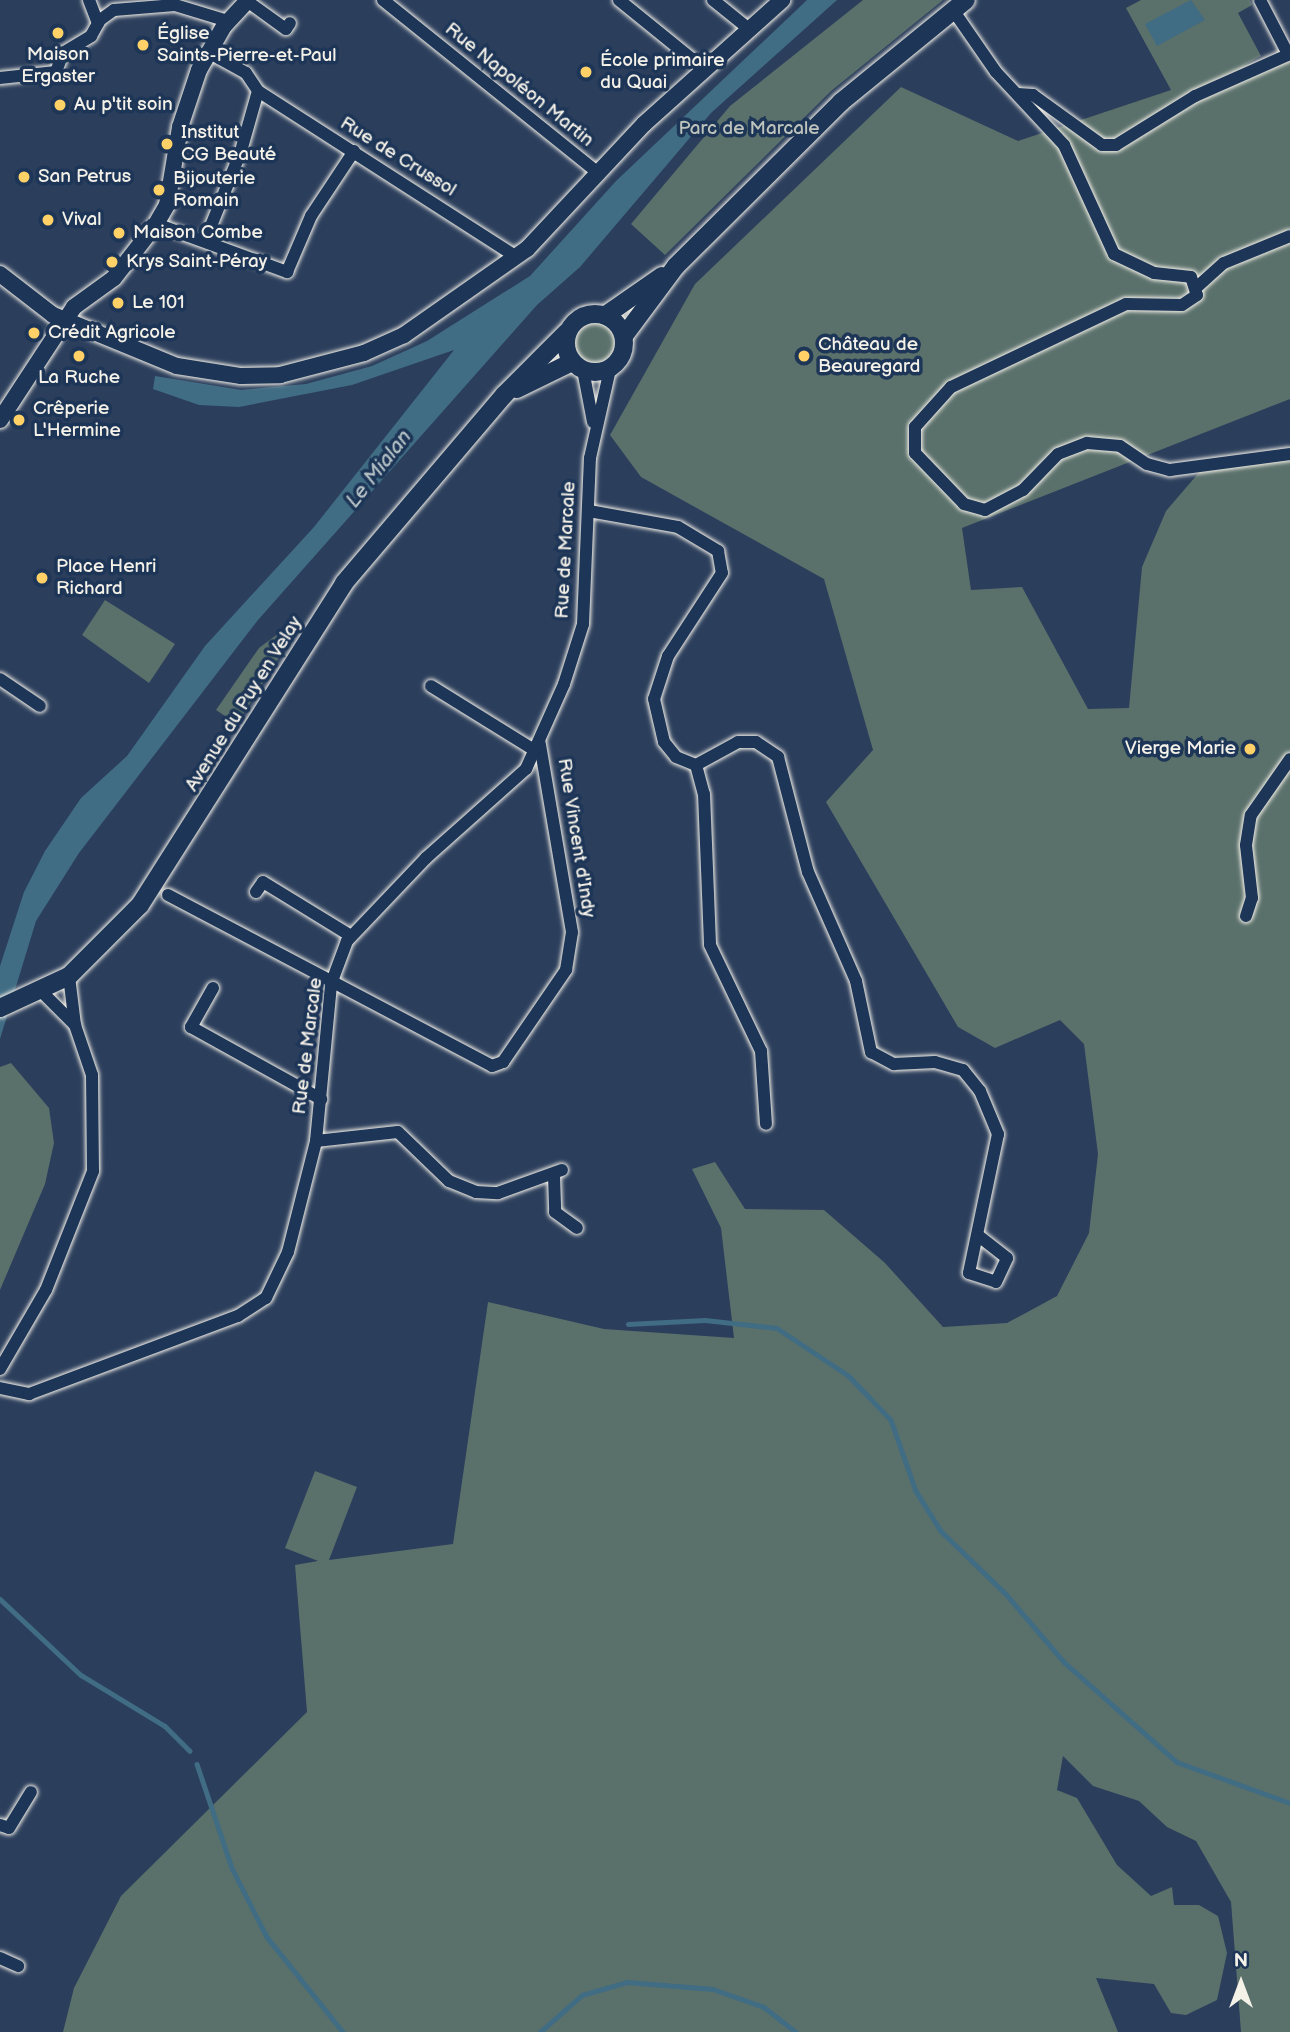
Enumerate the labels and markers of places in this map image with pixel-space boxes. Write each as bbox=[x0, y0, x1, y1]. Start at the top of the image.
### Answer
place label: Église Saints-Pierre-et-Paul bbox=[157, 23, 336, 67]
marker: Maison Ergaster bbox=[50, 25, 66, 41]
marker: Église Saints-Pierre-et-Paul bbox=[135, 37, 151, 53]
place label: Maison Ergaster bbox=[21, 44, 95, 88]
place label: École primaire du Quai bbox=[600, 50, 724, 94]
marker: École primaire du Quai bbox=[578, 64, 594, 80]
place label: Au p'tit soin bbox=[74, 94, 173, 116]
marker: Au p'tit soin bbox=[52, 97, 68, 113]
place label: Institut CG Beauté bbox=[181, 122, 276, 166]
marker: Institut CG Beauté bbox=[159, 136, 175, 152]
place label: San Petrus bbox=[38, 166, 131, 188]
place label: Bijouterie Romain bbox=[173, 168, 255, 212]
marker: San Petrus bbox=[16, 169, 32, 185]
marker: Bijouterie Romain bbox=[151, 182, 167, 198]
place label: Vival bbox=[62, 209, 101, 231]
marker: Vival bbox=[40, 212, 56, 228]
place label: Maison Combe bbox=[133, 222, 263, 244]
marker: Maison Combe bbox=[111, 225, 127, 241]
place label: Krys Saint-Péray bbox=[126, 251, 268, 273]
marker: Krys Saint-Péray bbox=[104, 254, 120, 270]
place label: Le 101 bbox=[132, 292, 185, 314]
marker: Le 101 bbox=[110, 295, 126, 311]
place label: Crédit Agricole bbox=[48, 322, 175, 344]
marker: Crédit Agricole bbox=[26, 325, 42, 341]
place label: Château de Beauregard bbox=[818, 334, 920, 378]
marker: La Ruche bbox=[71, 348, 87, 364]
marker: Château de Beauregard bbox=[796, 348, 812, 364]
place label: La Ruche bbox=[38, 367, 120, 389]
place label: Crêperie L'Hermine bbox=[33, 398, 121, 442]
marker: Crêperie L'Hermine bbox=[11, 412, 27, 428]
place label: Place Henri Richard bbox=[56, 556, 156, 600]
marker: Place Henri Richard bbox=[34, 570, 50, 586]
place label: Vierge Marie bbox=[1125, 738, 1236, 760]
marker: Vierge Marie bbox=[1242, 741, 1258, 757]

